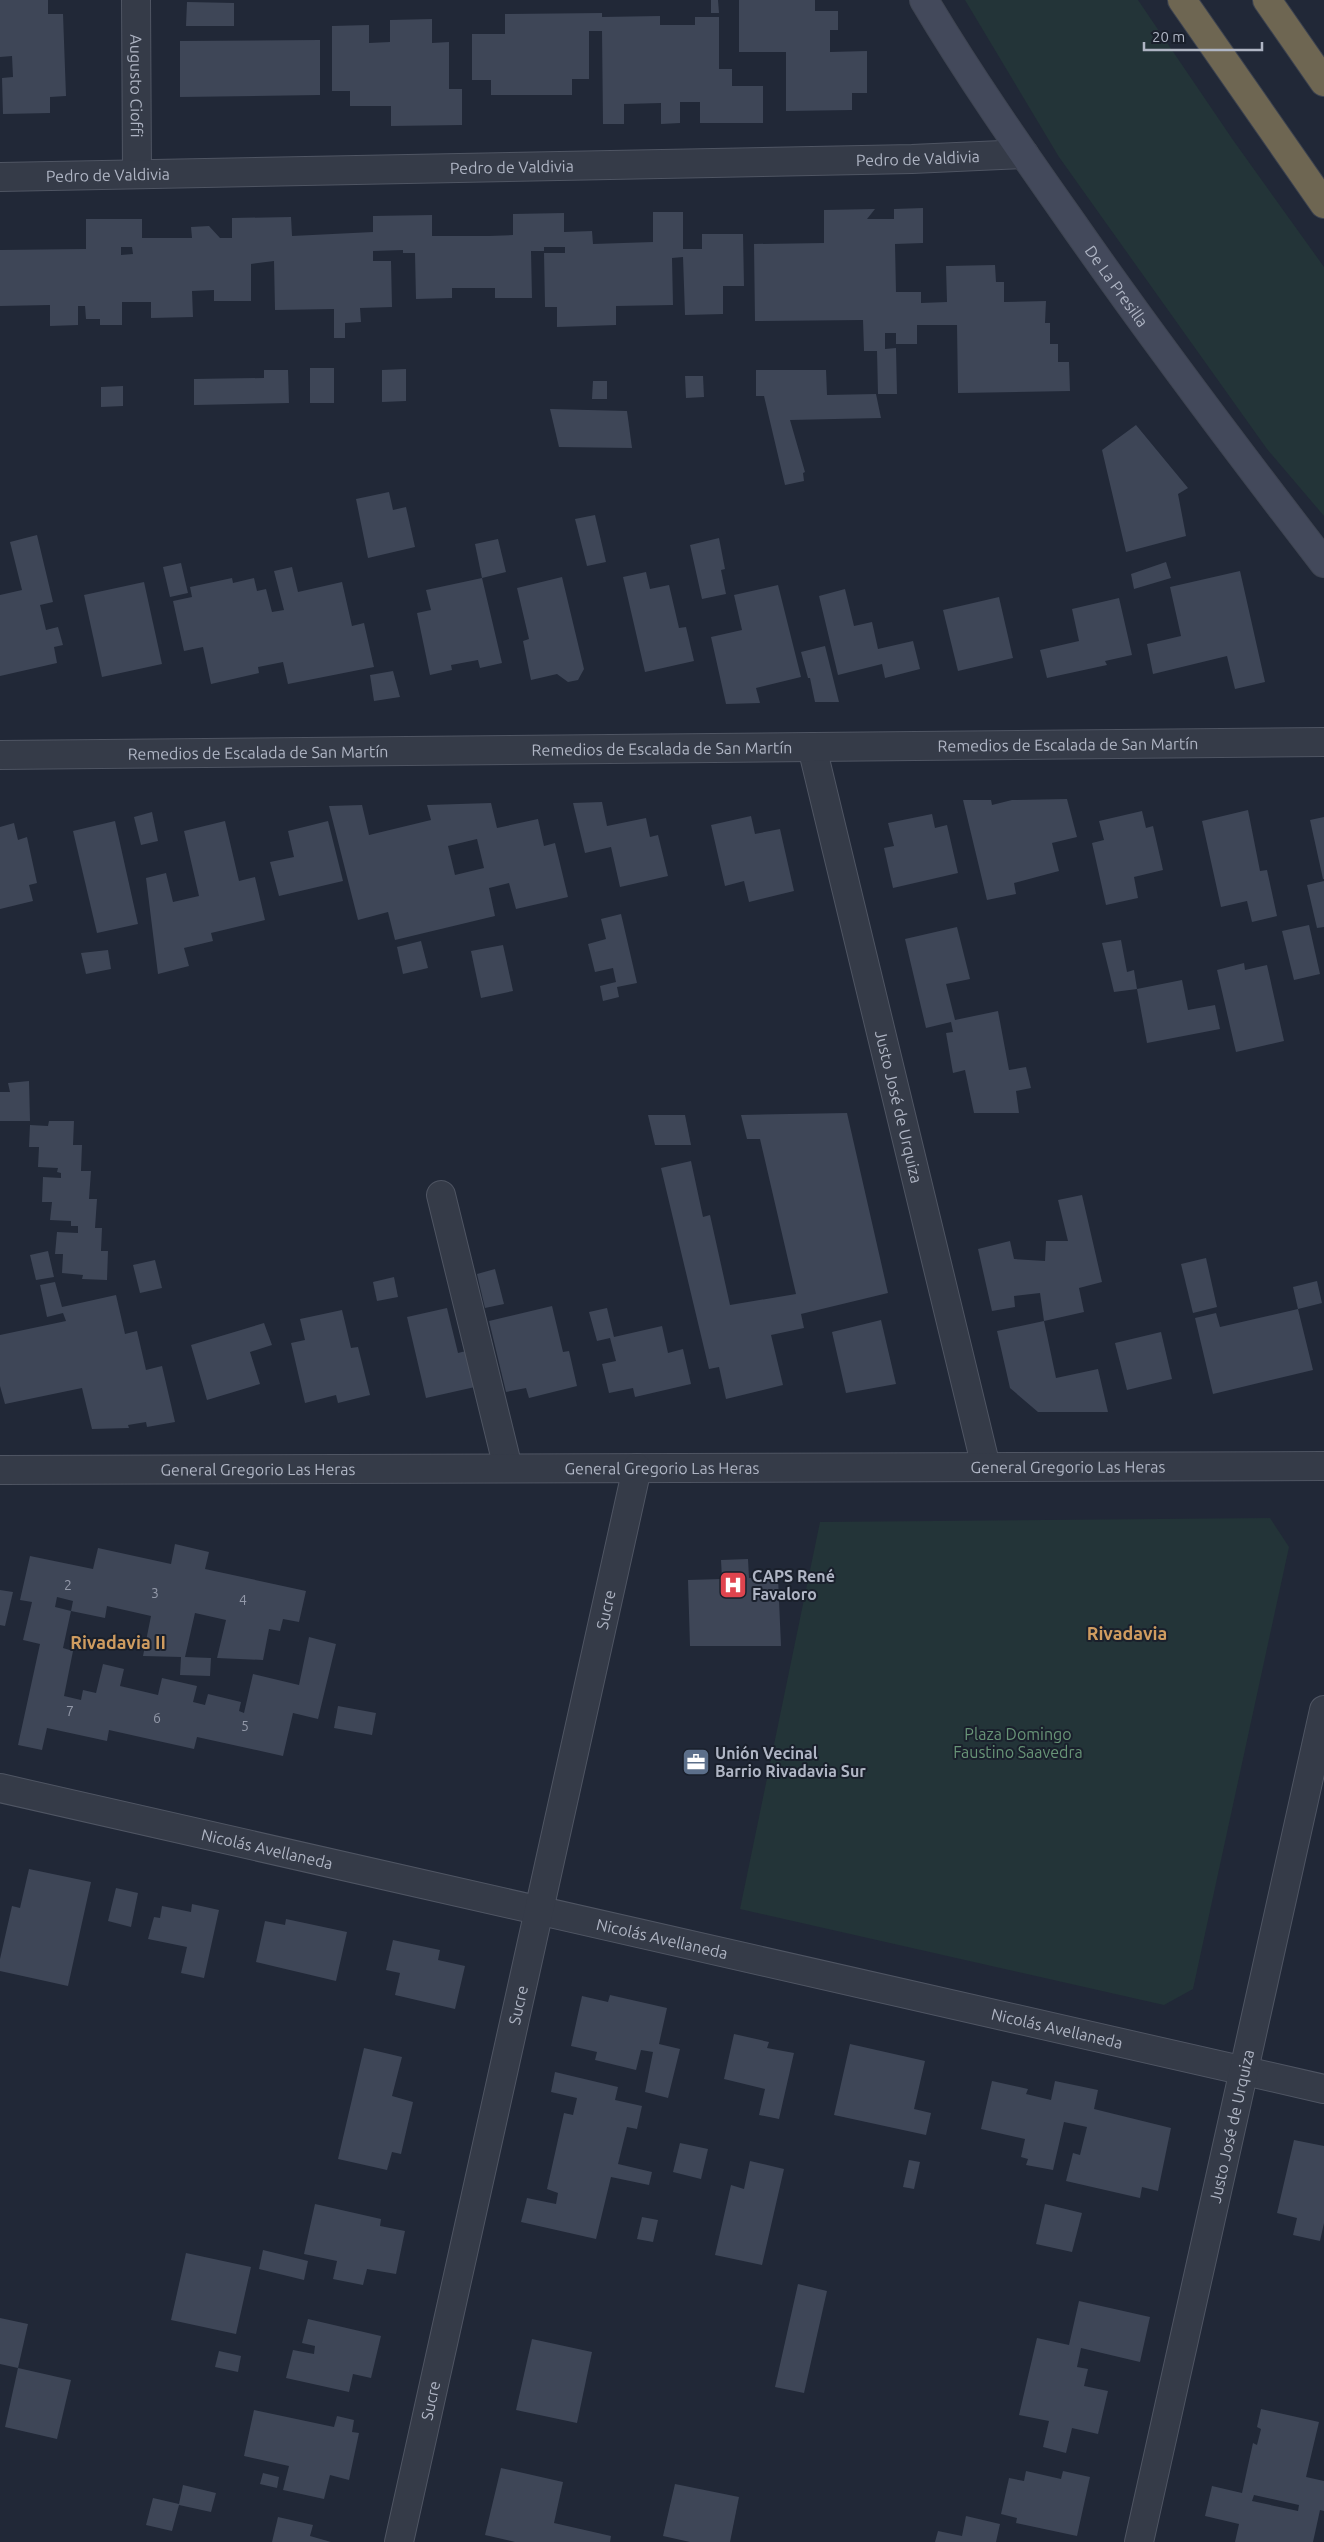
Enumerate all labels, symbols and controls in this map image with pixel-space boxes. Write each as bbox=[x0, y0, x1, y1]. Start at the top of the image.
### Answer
scale bar bbox=[1144, 20, 1262, 52]
text: 20 m bbox=[1152, 28, 1185, 45]
street label: Augusto Cioffi bbox=[127, 34, 146, 138]
street label: Pedro de Valdivia bbox=[856, 147, 980, 169]
street label: Pedro de Valdivia bbox=[450, 157, 574, 177]
street label: Pedro de Valdivia bbox=[46, 165, 170, 185]
street label: De La Presilla bbox=[1082, 242, 1152, 330]
street label: Remedios de Escalada de San Martín bbox=[937, 734, 1198, 755]
street label: Remedios de Escalada de San Martín bbox=[531, 738, 792, 759]
street label: Remedios de Escalada de San Martín bbox=[127, 742, 388, 763]
street label: Justo José de Urquiza bbox=[872, 1028, 926, 1185]
street label: General Gregorio Las Heras bbox=[970, 1457, 1166, 1476]
street label: General Gregorio Las Heras bbox=[564, 1459, 760, 1477]
street label: General Gregorio Las Heras bbox=[160, 1460, 356, 1479]
place label: CAPS René Favaloro bbox=[752, 1567, 835, 1603]
hospital icon: CAPS René Favaloro bbox=[718, 1570, 748, 1600]
house number: 2 bbox=[64, 1577, 72, 1593]
house number: 3 bbox=[151, 1585, 159, 1601]
street label: Sucre bbox=[593, 1588, 619, 1631]
house number: 4 bbox=[239, 1592, 247, 1608]
district label: Rivadavia bbox=[1087, 1623, 1167, 1643]
district label: Rivadavia II bbox=[70, 1632, 166, 1652]
house number: 7 bbox=[66, 1703, 74, 1719]
house number: 6 bbox=[153, 1710, 161, 1726]
house number: 5 bbox=[241, 1718, 249, 1734]
park label: Plaza Domingo Faustino Saavedra bbox=[953, 1725, 1083, 1761]
place label: Unión Vecinal Barrio Rivadavia Sur bbox=[715, 1744, 866, 1780]
office icon: Unión Vecinal Barrio Rivadavia Sur bbox=[681, 1747, 711, 1777]
street label: Nicolás Avellaneda bbox=[200, 1825, 335, 1872]
street label: Nicolás Avellaneda bbox=[595, 1915, 730, 1962]
street label: Sucre bbox=[505, 1984, 531, 2026]
street label: Nicolás Avellaneda bbox=[990, 2005, 1125, 2052]
street label: Justo José de Urquiza bbox=[1206, 2048, 1257, 2205]
street label: Sucre bbox=[417, 2379, 443, 2422]

